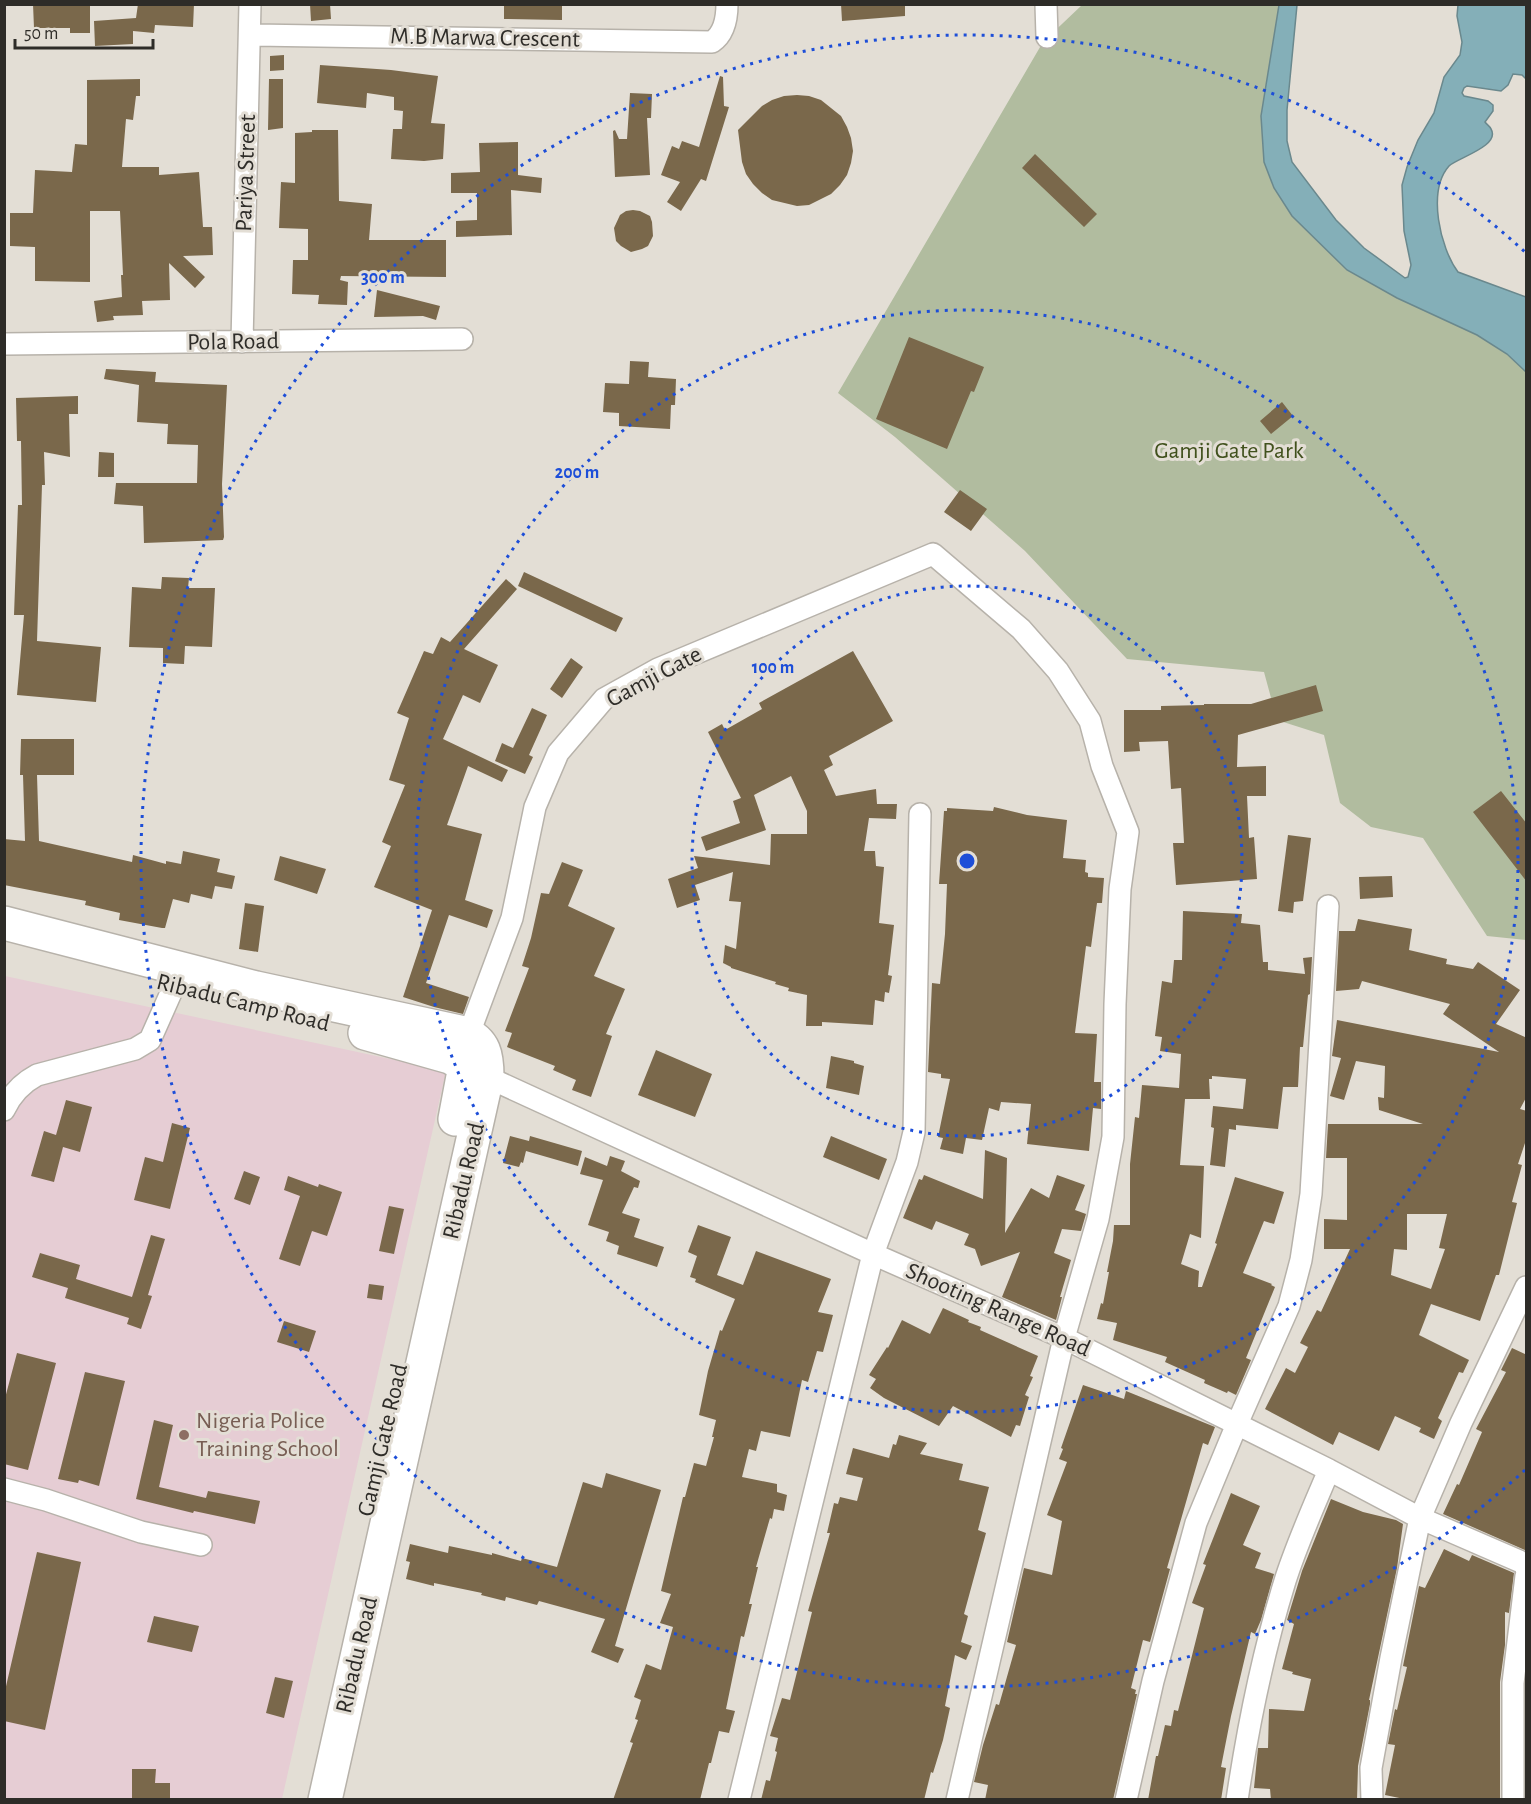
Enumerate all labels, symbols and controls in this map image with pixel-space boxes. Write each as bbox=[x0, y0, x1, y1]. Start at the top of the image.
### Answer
scale bar bbox=[15, 12, 153, 50]
street label: M.B Marwa Crescent bbox=[390, 24, 580, 52]
text: 50 m bbox=[24, 25, 58, 43]
street label: Pariya Street bbox=[232, 113, 260, 232]
text: 300 m bbox=[361, 269, 405, 287]
street label: Pola Road bbox=[187, 329, 279, 355]
park label: Gamji Gate Park bbox=[1154, 439, 1304, 463]
text: 200 m bbox=[555, 464, 599, 482]
street label: Gamji Gate bbox=[602, 642, 706, 712]
text: 100 m bbox=[752, 659, 794, 677]
centre of rings bbox=[957, 851, 977, 871]
street label: Ribadu Camp Road bbox=[154, 970, 332, 1036]
street label: Ribadu Road bbox=[439, 1120, 489, 1242]
street label: Shooting Range Road bbox=[902, 1259, 1094, 1361]
street label: Gamji Gate Road bbox=[354, 1361, 412, 1519]
place label: Nigeria Police Training School bbox=[196, 1409, 339, 1461]
marker: Nigeria Police Training School bbox=[177, 1428, 191, 1442]
street label: Ribadu Road bbox=[332, 1594, 382, 1716]

